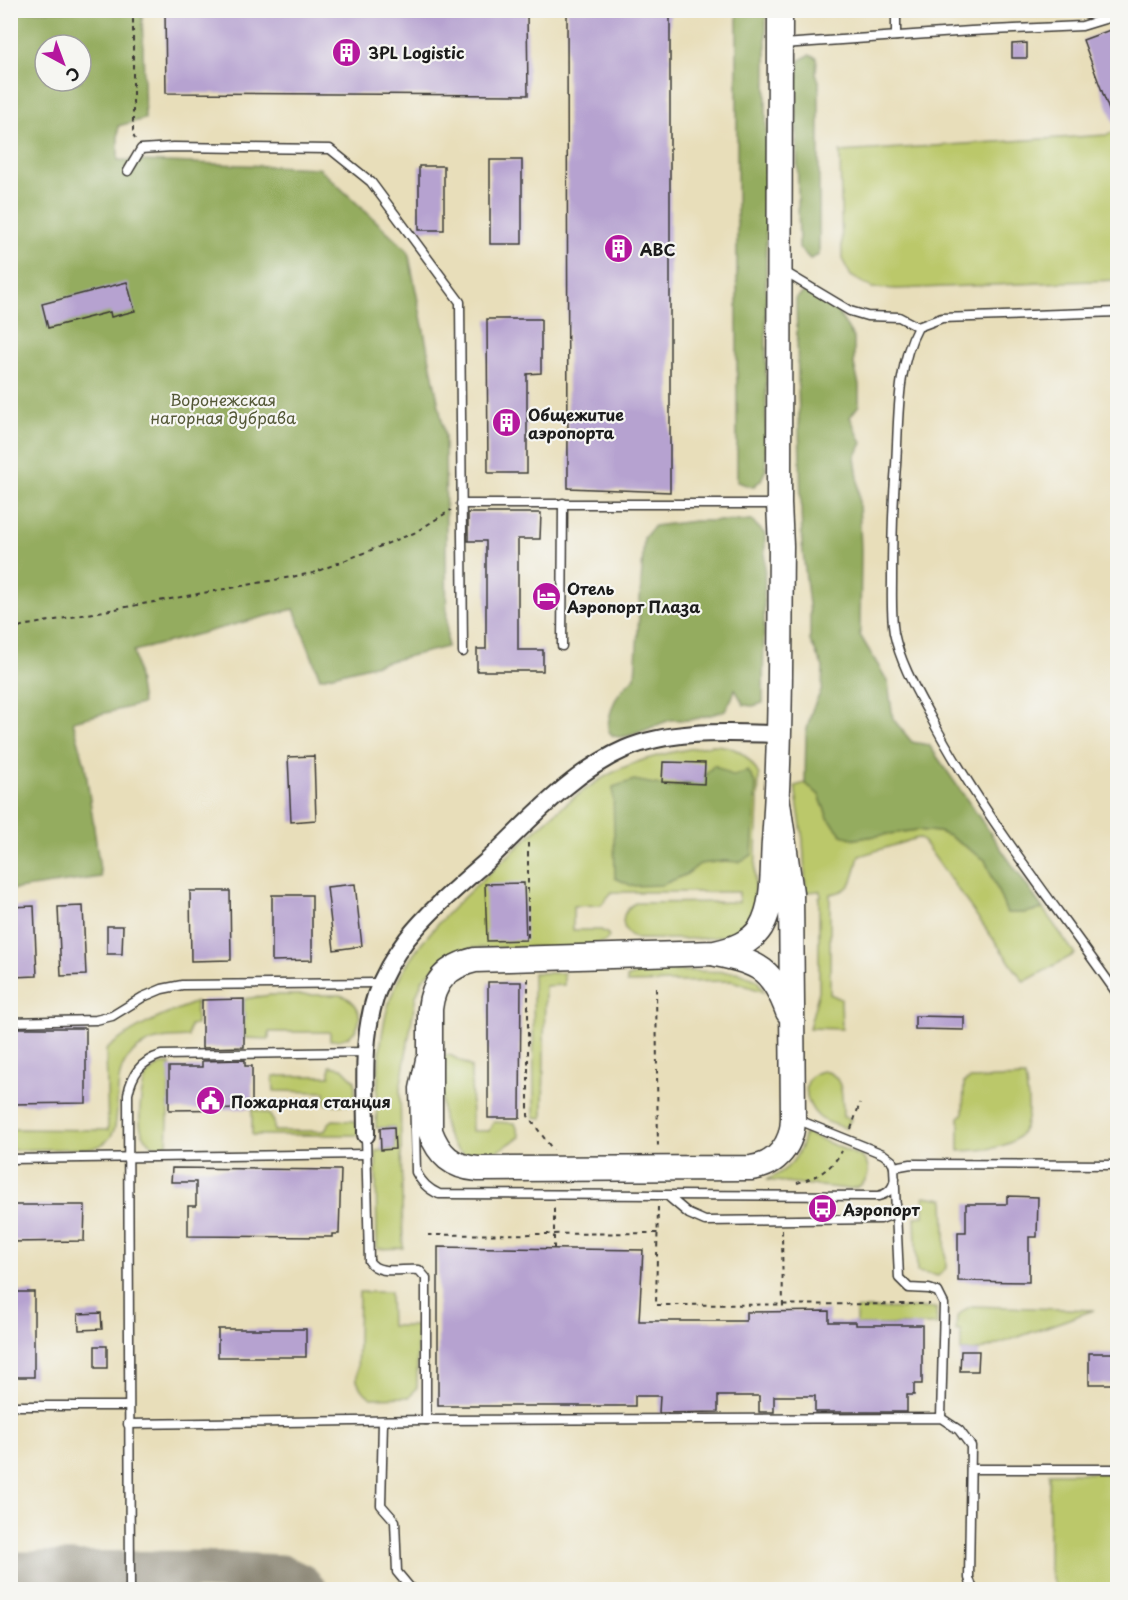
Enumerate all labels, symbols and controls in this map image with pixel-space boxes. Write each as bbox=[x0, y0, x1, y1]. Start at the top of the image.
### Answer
north arrow bbox=[33, 33, 93, 93]
building icon: 3PL Logistic bbox=[331, 36, 363, 68]
place label: 3PL Logistic bbox=[368, 40, 465, 64]
text: С bbox=[61, 62, 86, 88]
building icon: ABC bbox=[603, 233, 635, 265]
place label: ABC bbox=[640, 237, 676, 261]
park label: Воронежская нагорная дубрава bbox=[150, 387, 296, 429]
place label: Общежитие аэропорта bbox=[528, 402, 624, 444]
building icon: Общежитие аэропорта bbox=[491, 407, 523, 439]
place label: Отель Аэропорт Плаза bbox=[566, 576, 700, 618]
hotel icon: Отель Аэропорт Плаза bbox=[530, 581, 562, 613]
public building icon: Пожарная станция bbox=[194, 1085, 226, 1117]
place label: Пожарная станция bbox=[231, 1089, 391, 1113]
bus stop icon: Аэропорт bbox=[806, 1193, 838, 1225]
place label: Аэропорт bbox=[842, 1197, 920, 1221]

